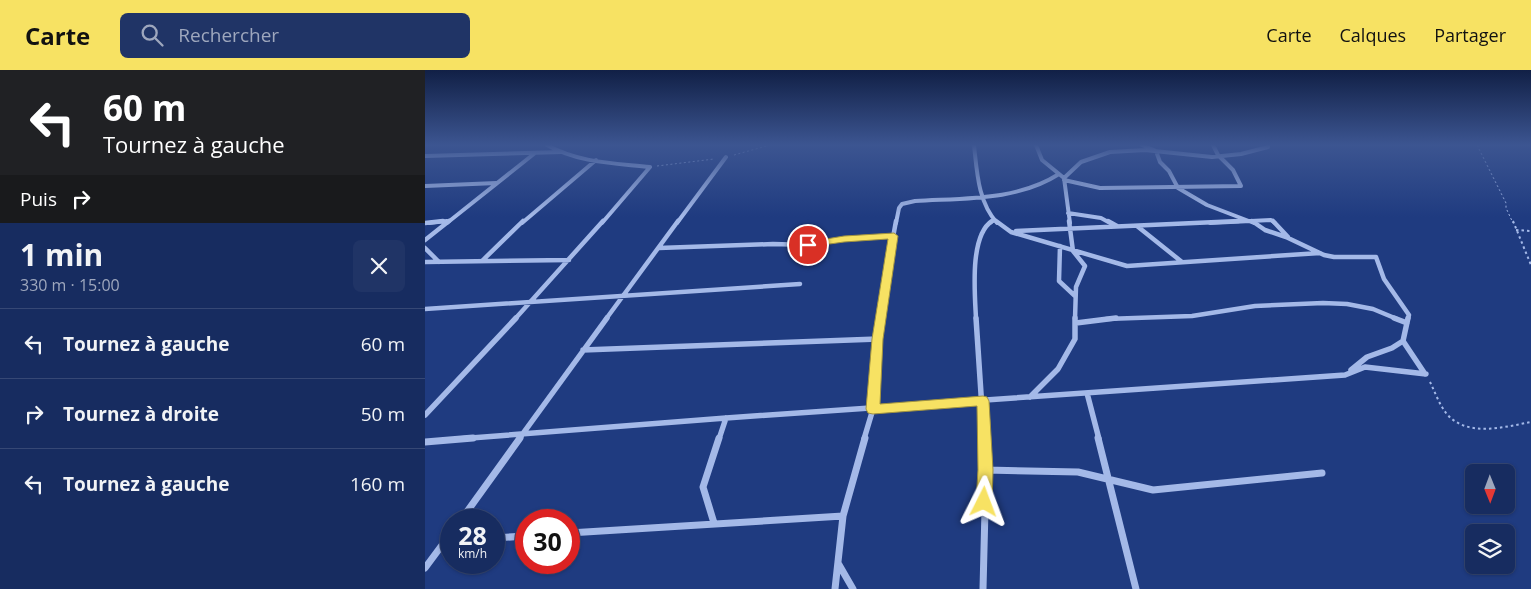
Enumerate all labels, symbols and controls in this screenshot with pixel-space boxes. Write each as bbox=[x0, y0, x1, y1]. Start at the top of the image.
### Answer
search box bbox=[120, 13, 470, 58]
text: Carte bbox=[25, 19, 90, 52]
icon: search bbox=[138, 21, 166, 49]
text: Rechercher bbox=[178, 22, 279, 48]
text: Carte bbox=[1266, 23, 1312, 47]
text: Calques bbox=[1340, 23, 1406, 47]
text: Partager bbox=[1434, 23, 1506, 47]
text: 60 m bbox=[103, 84, 186, 131]
icon: left bbox=[20, 90, 85, 155]
text: Tournez à gauche bbox=[103, 129, 285, 159]
icon: right bbox=[67, 185, 95, 213]
text: Puis bbox=[20, 186, 57, 212]
pin bbox=[787, 224, 829, 266]
icon: arrive bbox=[794, 231, 822, 259]
text: 1 min bbox=[20, 234, 103, 275]
button: close bbox=[353, 240, 405, 292]
text: 330 m · 15:00 bbox=[20, 274, 120, 296]
icon: left bbox=[20, 330, 48, 358]
text: Tournez à gauche bbox=[63, 331, 229, 357]
text: 60 m bbox=[361, 331, 405, 357]
icon: right bbox=[20, 400, 48, 428]
text: Tournez à droite bbox=[63, 401, 219, 427]
text: 50 m bbox=[361, 401, 405, 427]
north arrow bbox=[1465, 464, 1515, 514]
map controls bbox=[1465, 464, 1515, 574]
icon: left bbox=[20, 470, 48, 498]
text: Tournez à gauche bbox=[63, 471, 229, 497]
text: 160 m bbox=[350, 471, 405, 497]
position arrow bbox=[957, 475, 1009, 527]
speed limit sign: 30 bbox=[515, 509, 580, 574]
text: 28 bbox=[458, 518, 487, 552]
button: layers bbox=[1465, 524, 1515, 574]
text: km/h bbox=[458, 545, 487, 562]

